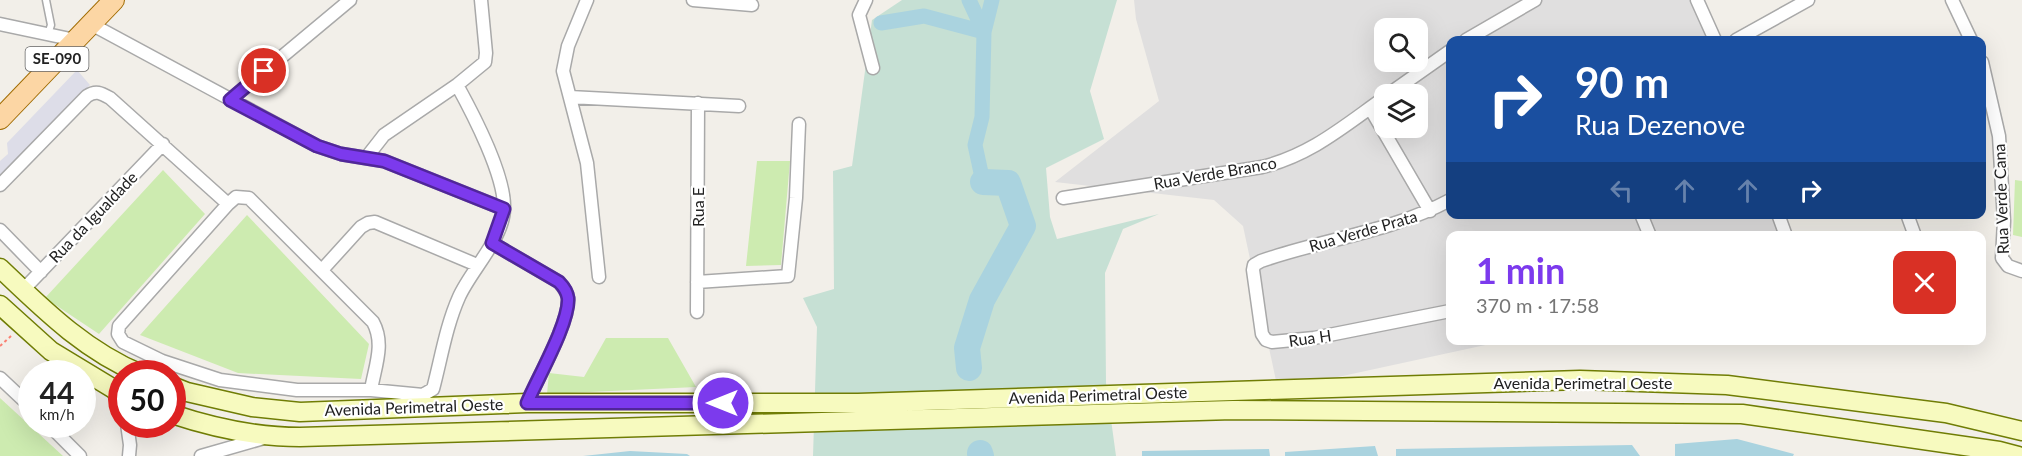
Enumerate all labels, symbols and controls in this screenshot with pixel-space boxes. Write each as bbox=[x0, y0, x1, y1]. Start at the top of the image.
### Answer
map controls bbox=[1374, 18, 1428, 138]
button: search bbox=[1374, 18, 1428, 72]
pin bbox=[238, 45, 289, 96]
road number: SE-090 bbox=[26, 47, 88, 71]
icon: arrive bbox=[247, 54, 280, 87]
text: 90 m bbox=[1575, 57, 1669, 107]
icon: right bbox=[1476, 60, 1554, 138]
button: layers bbox=[1374, 84, 1428, 138]
text: Rua Dezenove bbox=[1575, 108, 1745, 141]
street label: Rua Verde Cana bbox=[1989, 143, 2012, 255]
street label: Rua Verde Branco bbox=[1152, 152, 1278, 193]
street label: Rua da Igualdade bbox=[44, 167, 141, 266]
icon: left bbox=[1605, 174, 1638, 207]
icon: ahead bbox=[1668, 174, 1701, 207]
icon: ahead bbox=[1731, 174, 1764, 207]
icon: right bbox=[1794, 174, 1827, 207]
street label: Rua E bbox=[688, 187, 707, 227]
street label: Rua Verde Prata bbox=[1306, 206, 1419, 255]
text: 1 min bbox=[1476, 248, 1565, 292]
button: close bbox=[1893, 251, 1956, 314]
text: 370 m · 17:58 bbox=[1476, 293, 1599, 317]
street label: Rua H bbox=[1287, 325, 1332, 350]
speed limit sign: 50 bbox=[108, 360, 186, 438]
position arrow bbox=[691, 371, 755, 435]
street label: Avenida Perimetral Oeste bbox=[1494, 373, 1672, 392]
text: 44 bbox=[40, 374, 74, 410]
street label: Avenida Perimetral Oeste bbox=[1008, 382, 1188, 407]
street label: Avenida Perimetral Oeste bbox=[324, 394, 504, 419]
text: km/h bbox=[39, 405, 75, 423]

